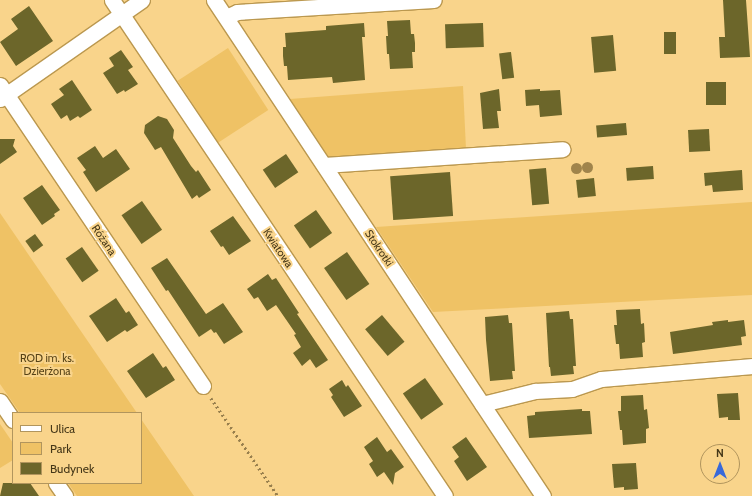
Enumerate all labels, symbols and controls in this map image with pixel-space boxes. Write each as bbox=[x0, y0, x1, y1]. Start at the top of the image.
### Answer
street label: Różana bbox=[89, 222, 119, 258]
street label: Kwiatowa bbox=[260, 226, 296, 270]
street label: Stokrotki bbox=[362, 227, 396, 269]
park label: ROD im. ks. Dzierżona bbox=[20, 352, 74, 378]
legend bbox=[12, 412, 142, 484]
text: Ulica bbox=[50, 421, 75, 436]
text: Park bbox=[50, 441, 72, 456]
north arrow bbox=[700, 444, 740, 484]
text: N bbox=[716, 446, 724, 460]
text: Budynek bbox=[50, 461, 94, 476]

